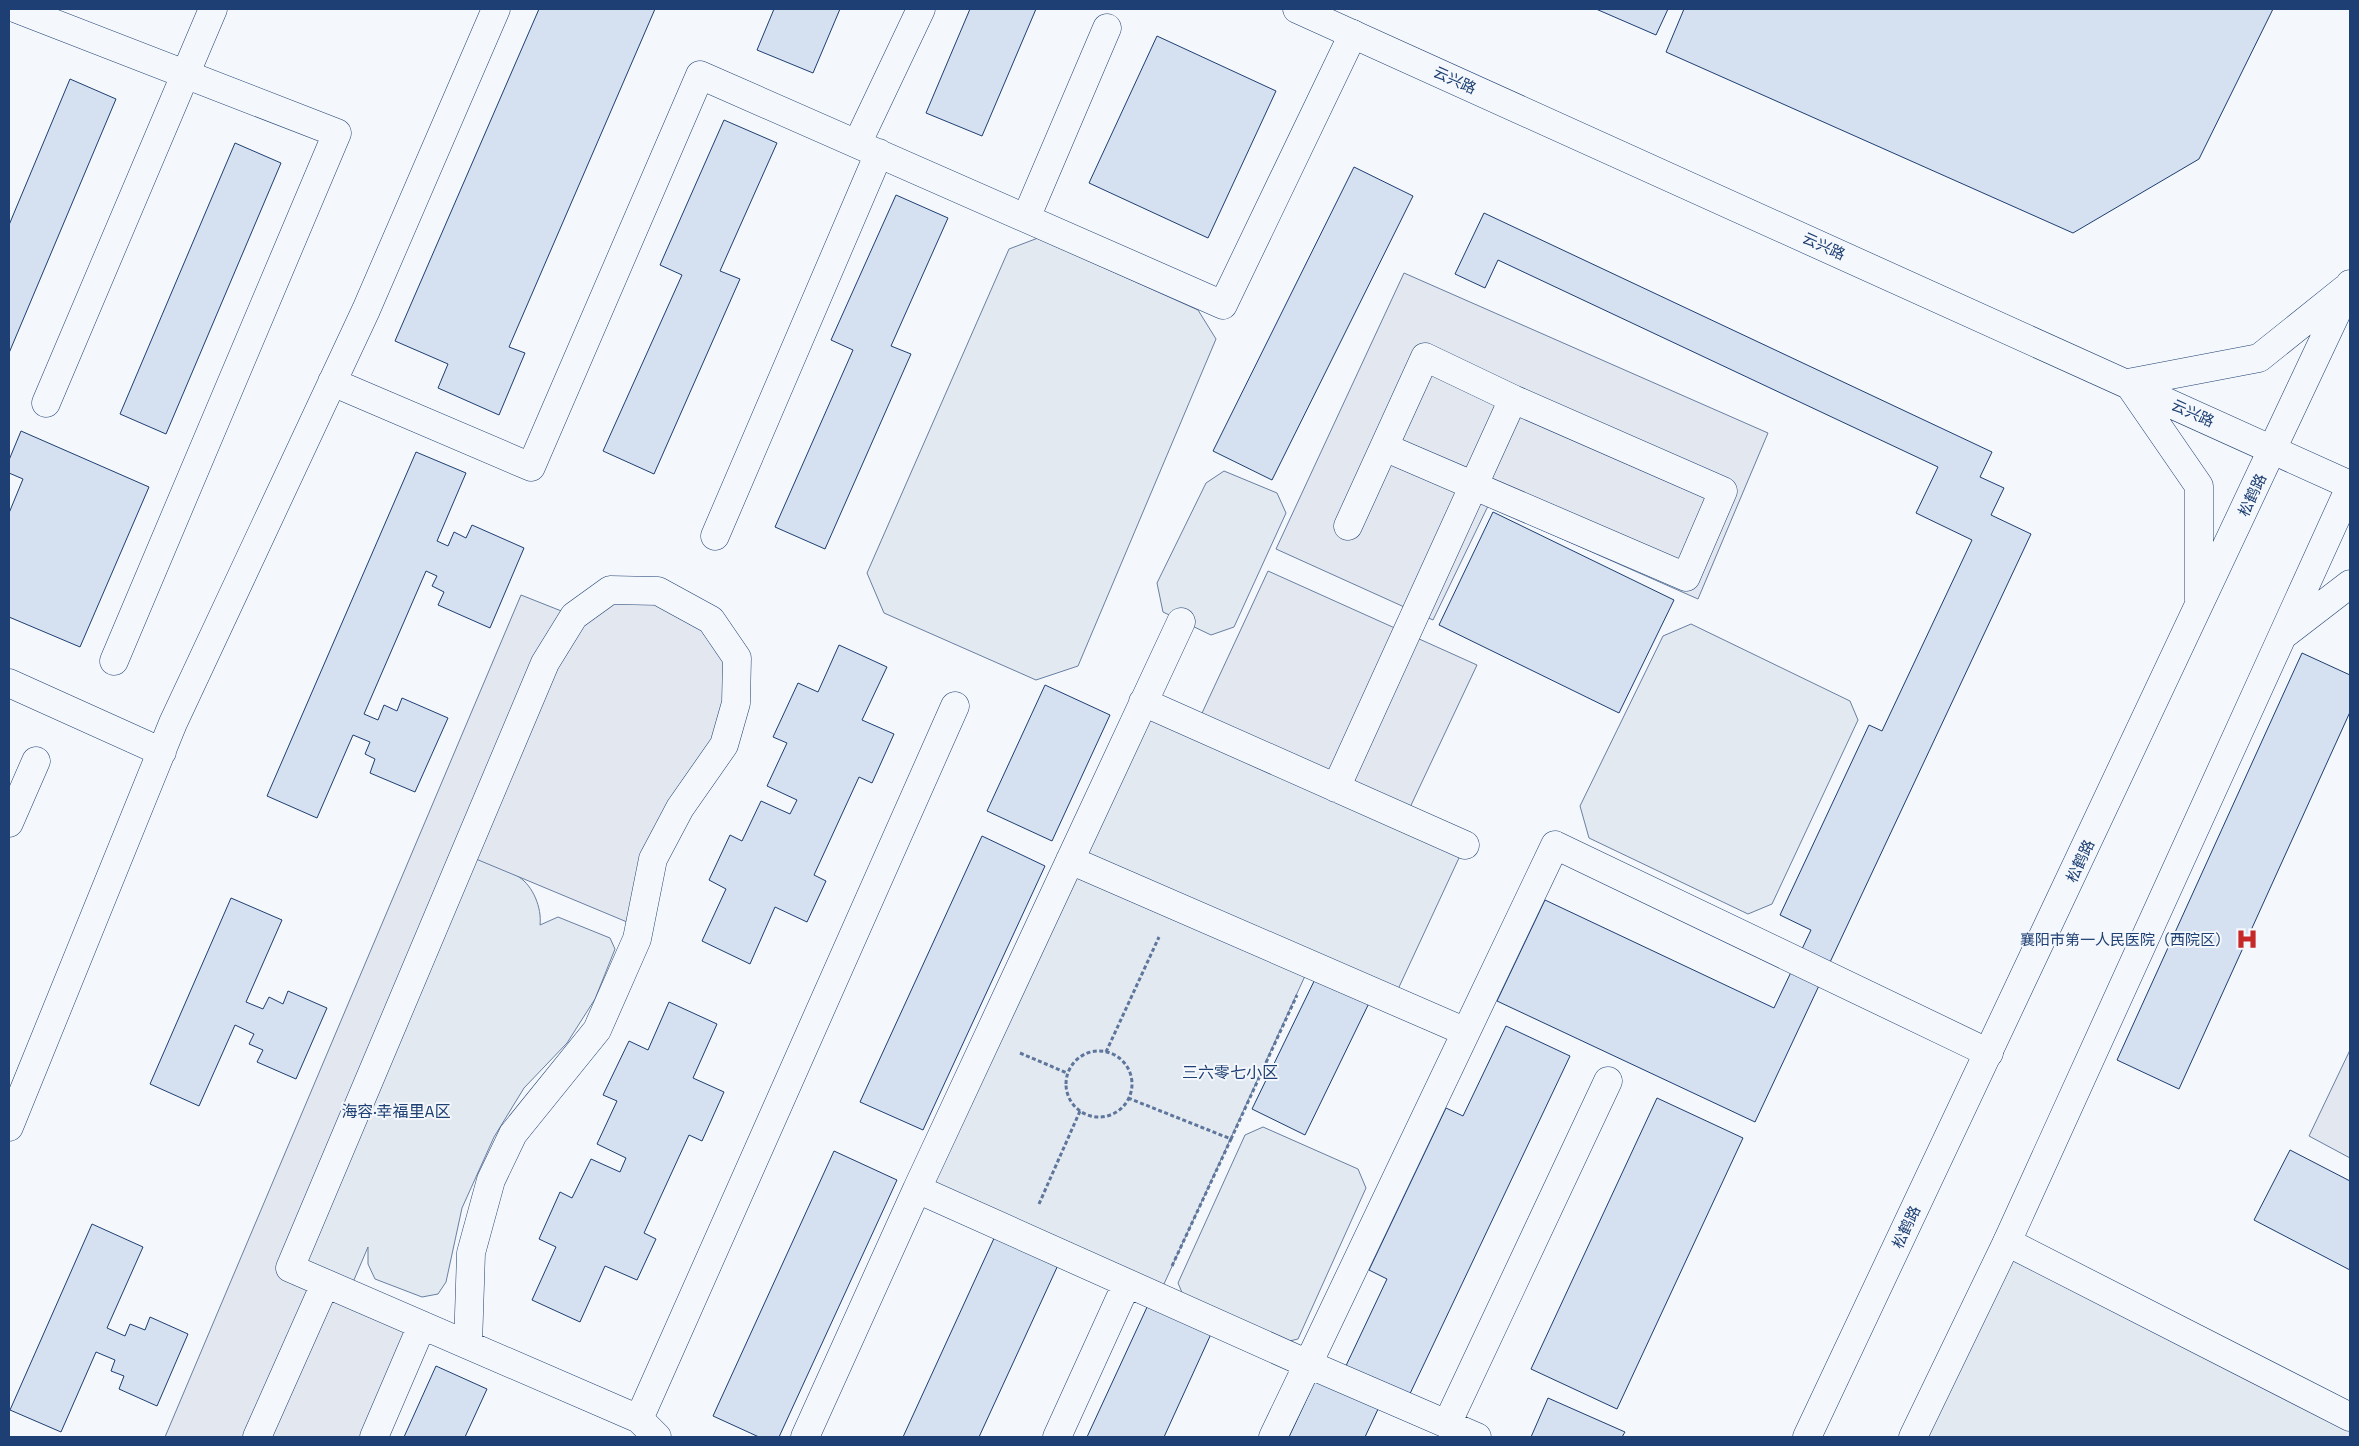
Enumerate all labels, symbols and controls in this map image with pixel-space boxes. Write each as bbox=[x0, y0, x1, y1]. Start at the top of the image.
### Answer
street label: 云兴路 bbox=[1431, 62, 1479, 98]
street label: 云兴路 bbox=[1800, 228, 1848, 264]
street label: 云兴路 bbox=[2169, 395, 2217, 431]
street label: 松鹤路 bbox=[2234, 471, 2270, 519]
street label: 松鹤路 bbox=[2062, 837, 2098, 885]
hospital icon: 襄阳市第一人民医院（西院区） bbox=[2234, 926, 2260, 952]
place label: 襄阳市第一人民医院（西院区） bbox=[2020, 930, 2230, 949]
district label: 三六零七小区 bbox=[1182, 1062, 1278, 1083]
district label: 海容·幸福里A区 bbox=[341, 1101, 451, 1122]
street label: 松鹤路 bbox=[1888, 1203, 1924, 1251]

